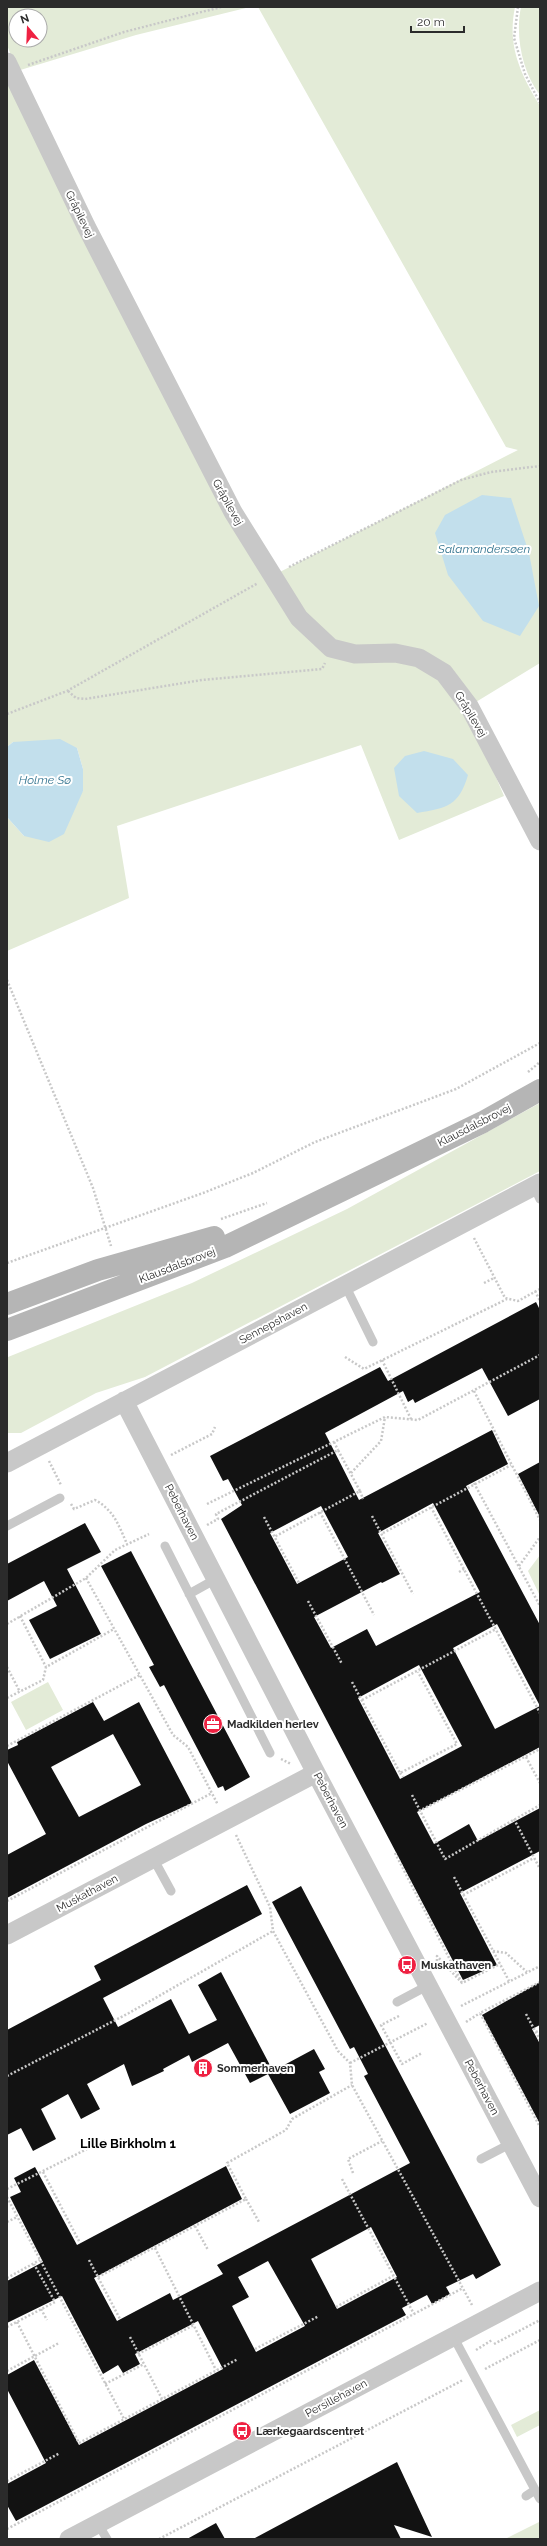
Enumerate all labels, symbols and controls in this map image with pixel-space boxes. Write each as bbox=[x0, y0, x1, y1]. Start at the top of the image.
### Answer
north arrow bbox=[8, 8, 48, 48]
scale bar bbox=[411, 8, 464, 34]
text: N bbox=[19, 12, 31, 27]
text: 20 m bbox=[417, 15, 445, 29]
street label: Gråpilevej bbox=[63, 189, 97, 240]
street label: Gråpilevej bbox=[210, 477, 246, 528]
water label: Salamandersøen bbox=[437, 542, 530, 556]
street label: Gråpilevej bbox=[452, 689, 489, 739]
water label: Holme Sø bbox=[19, 773, 71, 787]
street label: Klausdalsbrovej bbox=[435, 1101, 513, 1150]
street label: Klausdalsbrovej bbox=[137, 1245, 217, 1286]
street label: Sennepshaven bbox=[237, 1300, 310, 1347]
street label: Peberhaven bbox=[162, 1482, 201, 1542]
office icon: Madkilden herlev bbox=[202, 1713, 224, 1735]
place label: Madkilden herlev bbox=[227, 1718, 319, 1731]
street label: Peberhaven bbox=[310, 1770, 351, 1830]
street label: Muskathaven bbox=[54, 1872, 120, 1915]
bus stop icon: Muskathaven bbox=[396, 1954, 418, 1976]
place label: Muskathaven bbox=[421, 1959, 492, 1972]
building icon: Sommerhaven bbox=[192, 2057, 214, 2079]
street label: Peberhaven bbox=[461, 2057, 502, 2117]
place label: Sommerhaven bbox=[217, 2062, 294, 2075]
district label: Lille Birkholm 1 bbox=[80, 2136, 177, 2151]
street label: Persillehaven bbox=[303, 2377, 369, 2420]
bus stop icon: Lærkegaardscentret bbox=[231, 2420, 253, 2442]
place label: Lærkegaardscentret bbox=[256, 2425, 365, 2438]

